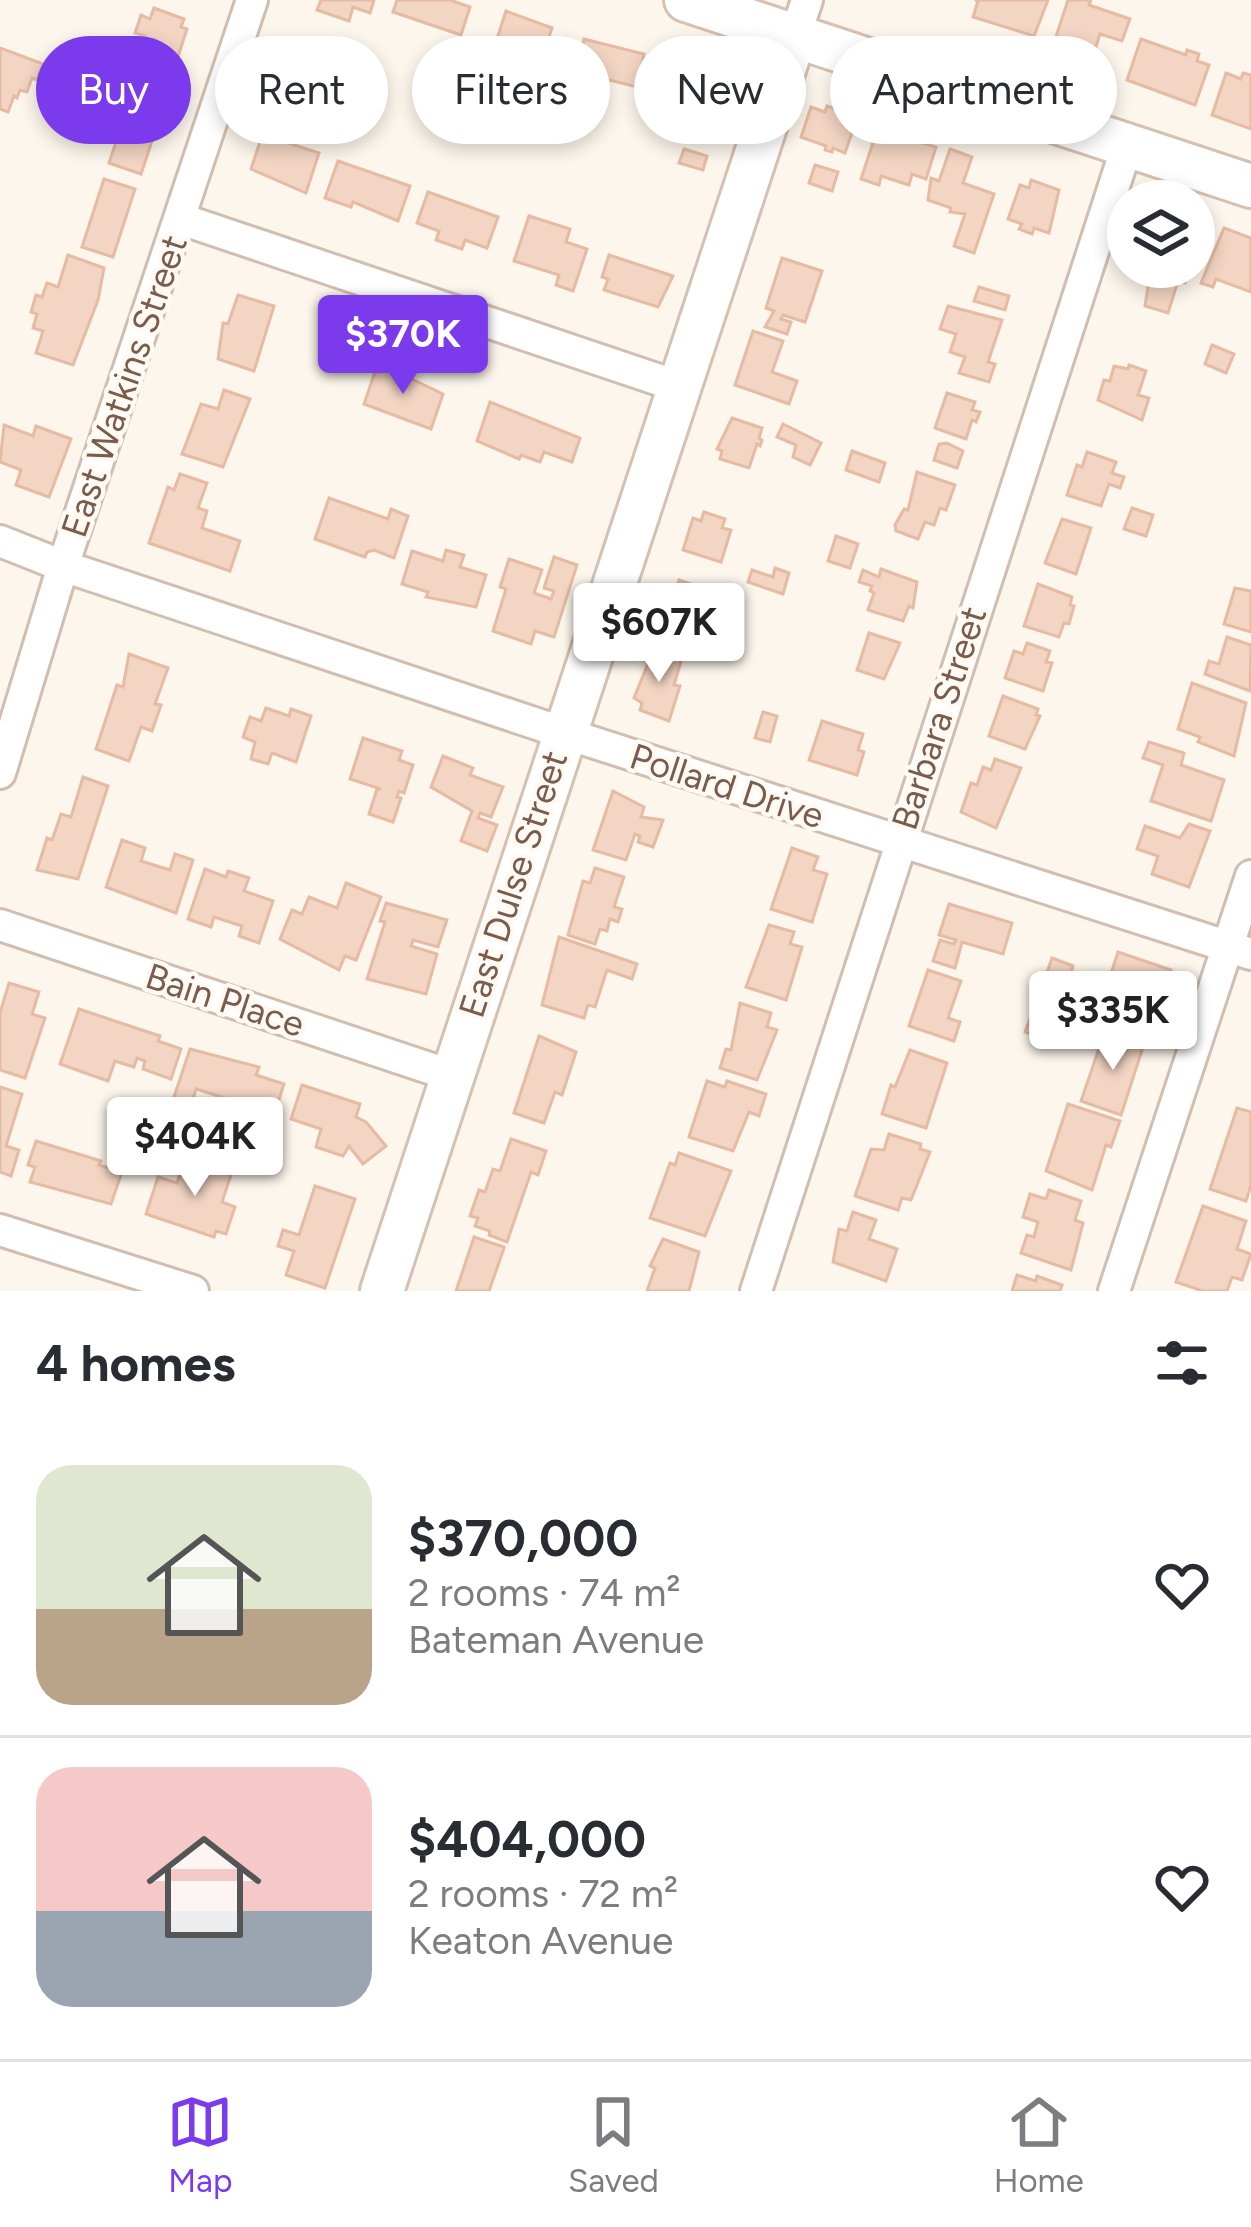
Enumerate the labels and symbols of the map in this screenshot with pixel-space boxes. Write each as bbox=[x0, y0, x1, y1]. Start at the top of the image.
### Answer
street label: East Watkins Street bbox=[52, 229, 196, 543]
pin: $370K bbox=[319, 295, 487, 397]
pin: $607K bbox=[575, 583, 743, 685]
street label: Barbara Street bbox=[883, 601, 995, 835]
street label: Pollard Drive bbox=[625, 735, 829, 837]
street label: East Dulse Street bbox=[450, 745, 576, 1023]
street label: Bain Place bbox=[140, 954, 310, 1046]
pin: $335K bbox=[1029, 971, 1197, 1073]
pin: $404K bbox=[111, 1097, 279, 1199]

